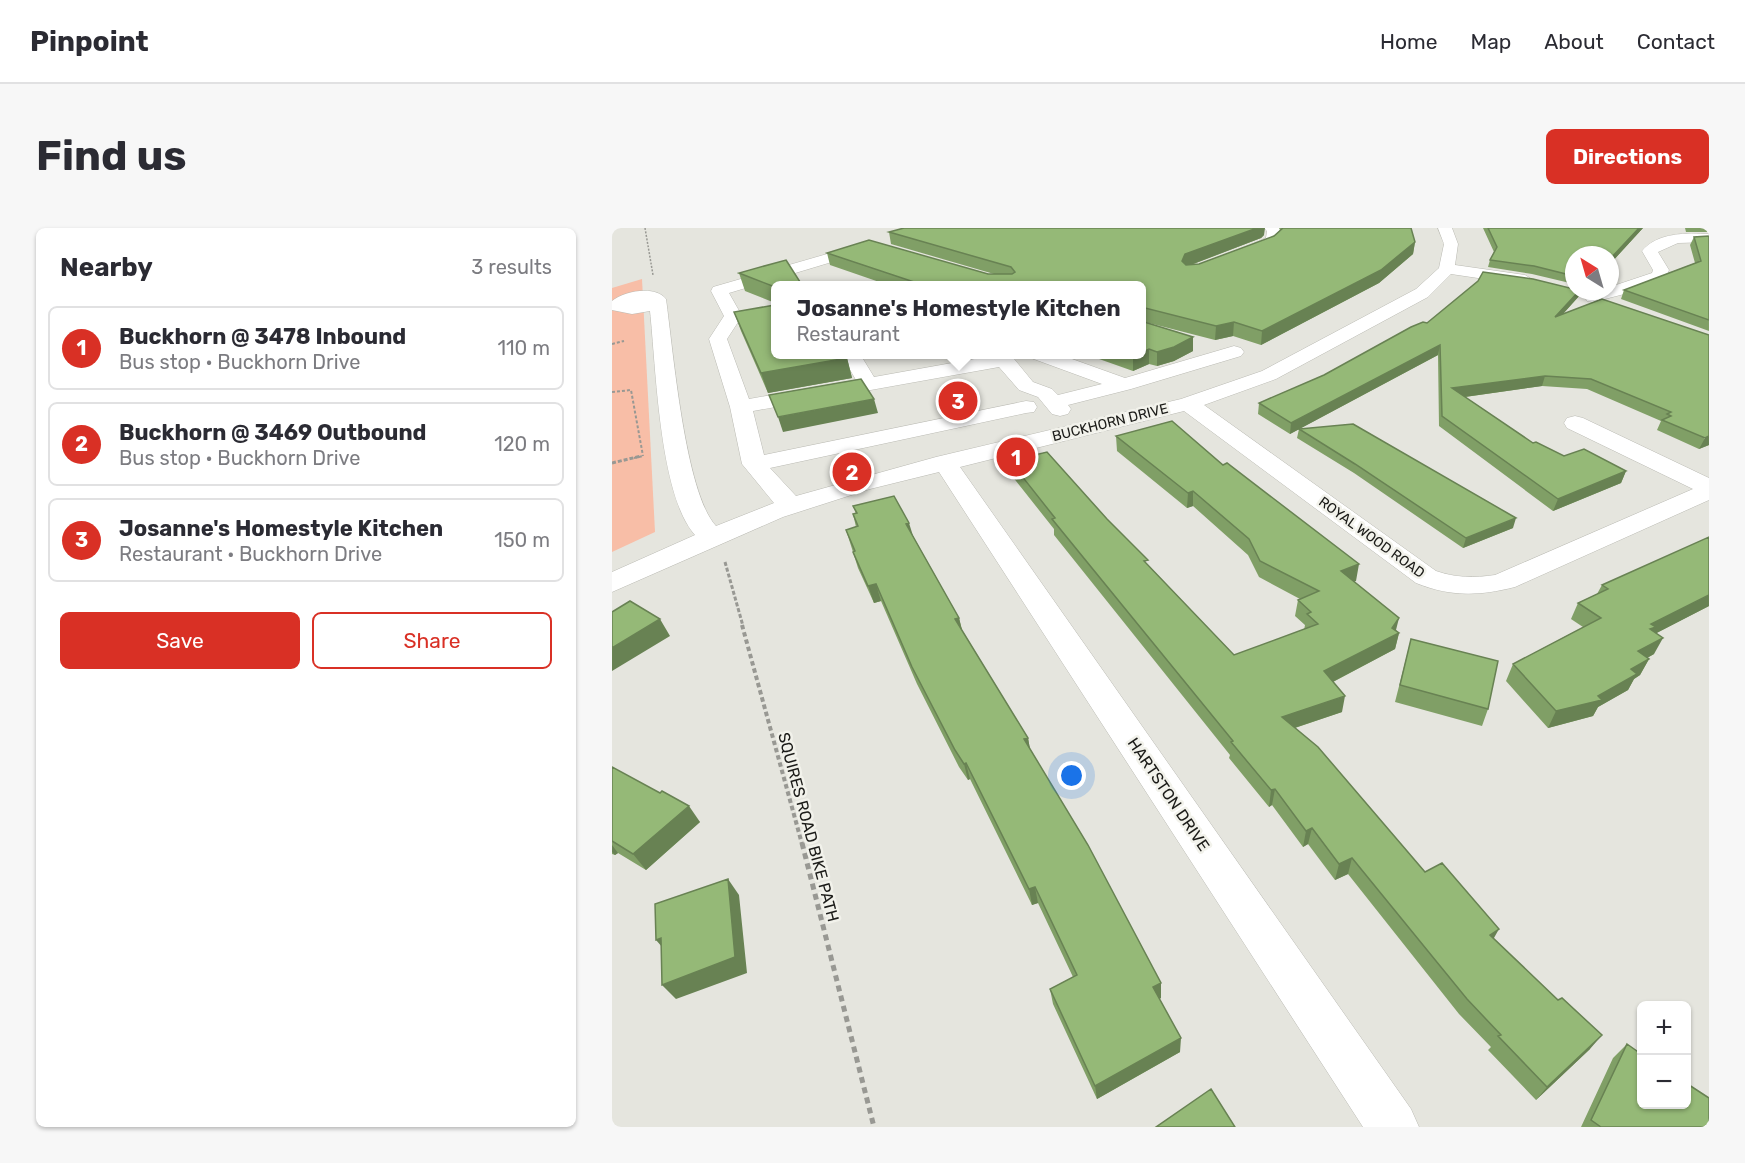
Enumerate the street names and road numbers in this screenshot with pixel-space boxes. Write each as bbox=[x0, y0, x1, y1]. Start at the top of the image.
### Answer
street label: BUCKHORN DRIVE bbox=[1050, 400, 1170, 445]
street label: ROYAL WOOD ROAD bbox=[1315, 493, 1428, 582]
street label: SQUIRES ROAD BIKE PATH bbox=[774, 730, 843, 924]
street label: HARTSTON DRIVE bbox=[1124, 734, 1213, 855]

